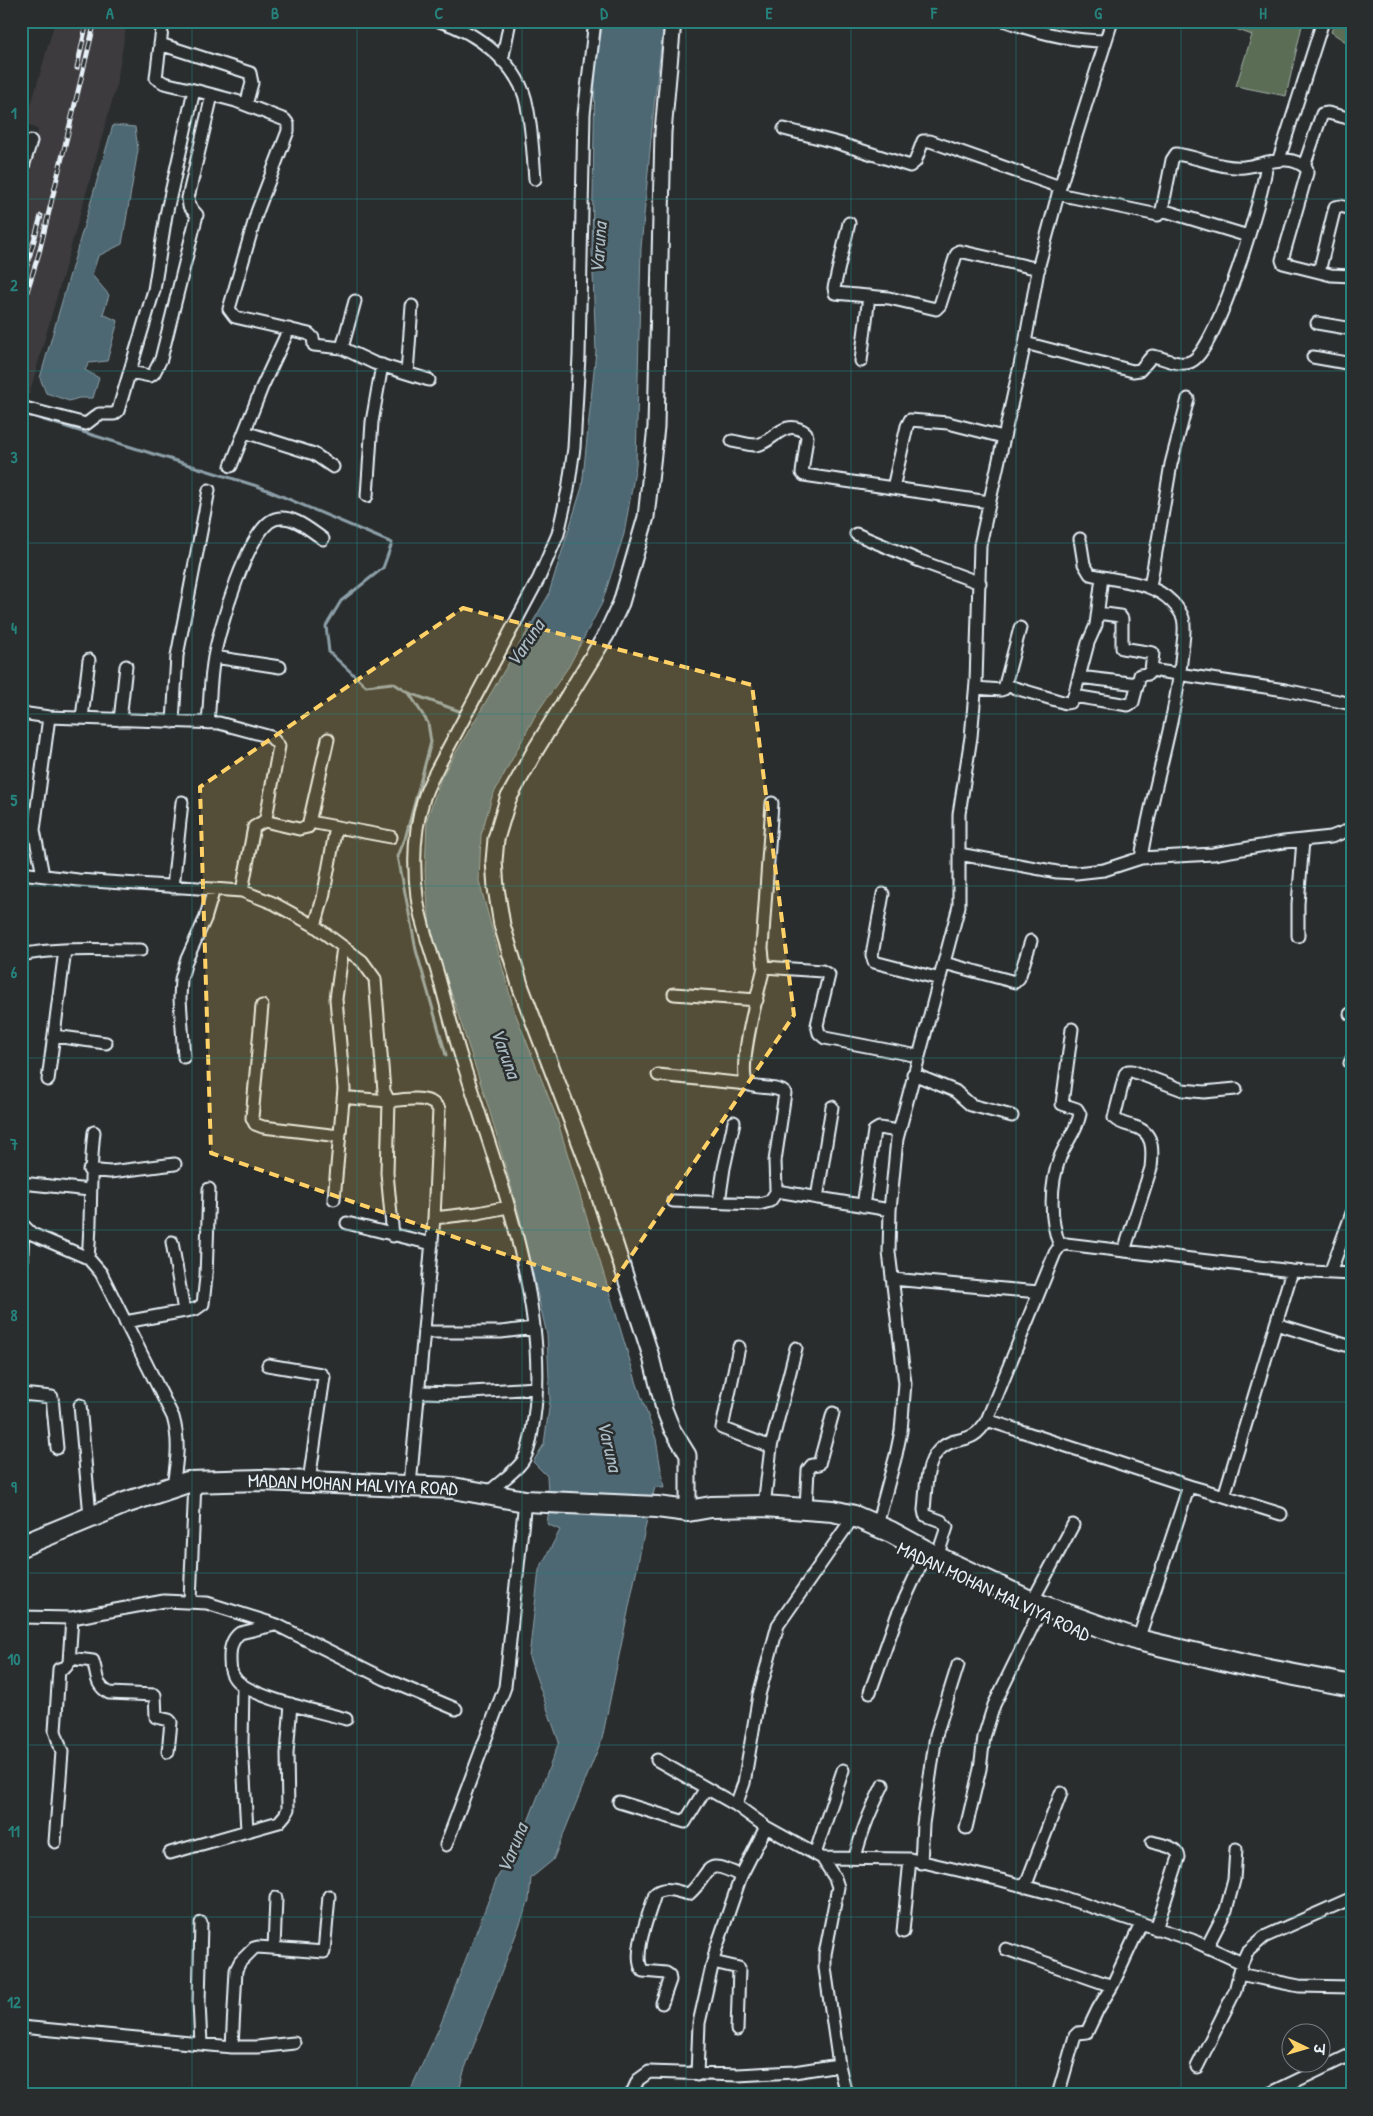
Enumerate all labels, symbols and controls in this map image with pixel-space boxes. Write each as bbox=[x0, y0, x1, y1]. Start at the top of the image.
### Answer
text: A bbox=[106, 2, 114, 24]
text: B bbox=[271, 2, 279, 24]
text: C bbox=[435, 2, 444, 24]
text: D bbox=[600, 2, 608, 24]
text: E bbox=[765, 2, 773, 24]
text: F bbox=[930, 2, 938, 24]
text: G bbox=[1094, 2, 1102, 24]
text: H bbox=[1259, 2, 1267, 24]
text: 1 bbox=[11, 102, 17, 124]
water label: Varuna bbox=[582, 219, 613, 275]
text: 2 bbox=[10, 274, 18, 296]
text: 3 bbox=[10, 446, 18, 468]
water label: Varuna bbox=[499, 612, 551, 672]
text: 4 bbox=[11, 617, 17, 639]
text: 5 bbox=[11, 789, 18, 811]
text: 6 bbox=[11, 961, 18, 983]
water label: Varuna bbox=[485, 1024, 529, 1084]
text: 7 bbox=[9, 1133, 18, 1155]
text: 8 bbox=[11, 1304, 18, 1326]
water label: Varuna bbox=[592, 1418, 630, 1476]
street label: MADAN MOHAN MALVIYA ROAD bbox=[247, 1467, 460, 1502]
text: 9 bbox=[11, 1476, 17, 1498]
street label: MADAN MOHAN MALVIYA ROAD bbox=[893, 1535, 1095, 1647]
text: 10 bbox=[8, 1648, 20, 1670]
water label: Varuna bbox=[489, 1817, 535, 1877]
text: 11 bbox=[8, 1820, 20, 1842]
text: 12 bbox=[7, 1991, 21, 2013]
north arrow bbox=[1280, 2024, 1330, 2074]
text: उ bbox=[1309, 2042, 1329, 2056]

